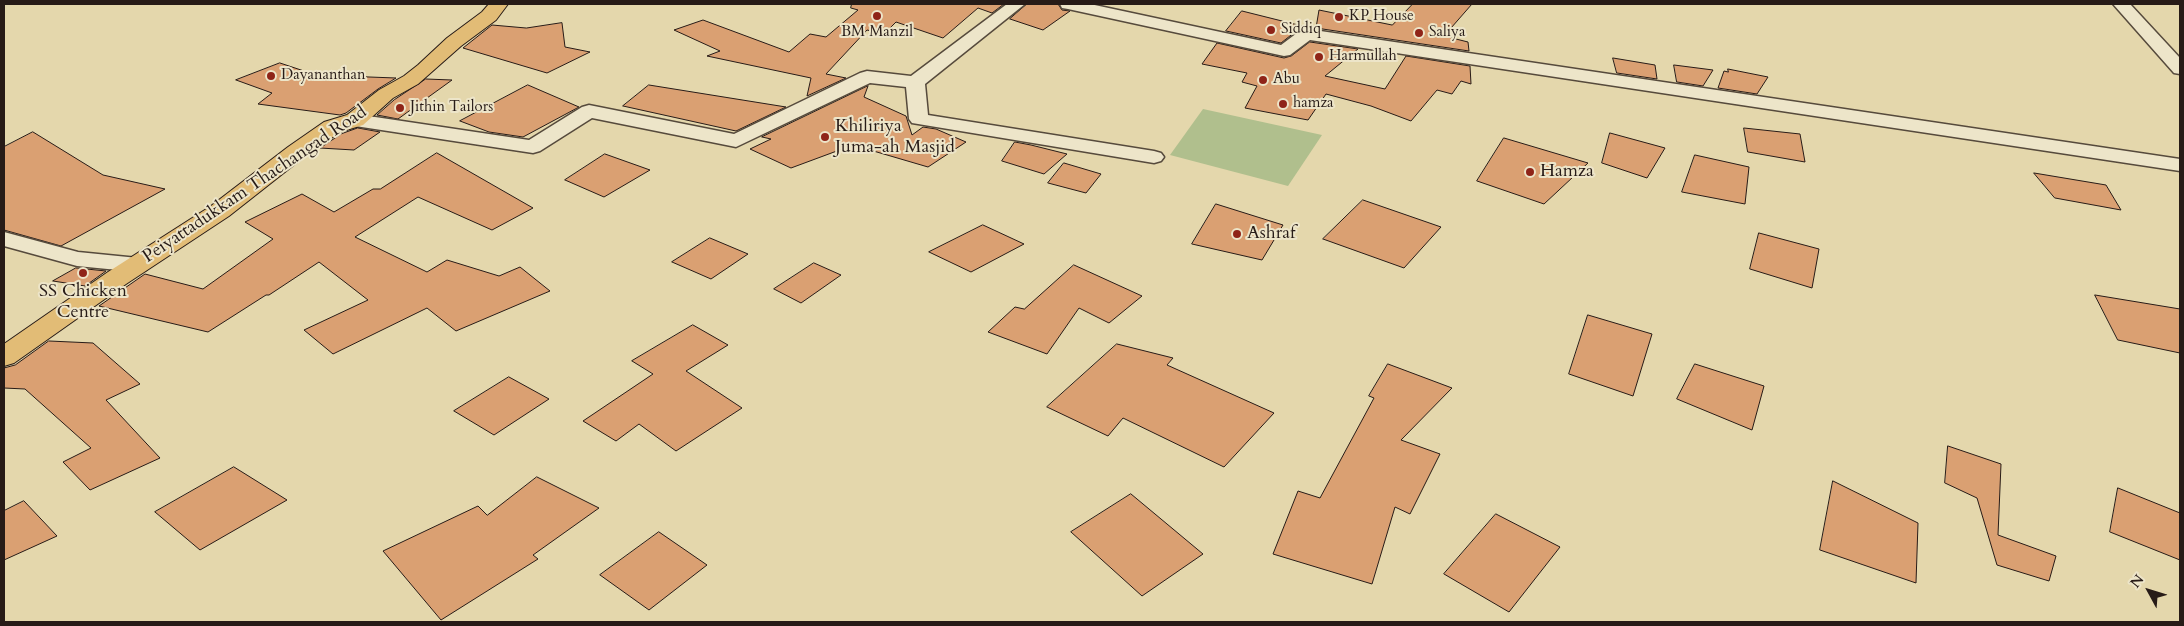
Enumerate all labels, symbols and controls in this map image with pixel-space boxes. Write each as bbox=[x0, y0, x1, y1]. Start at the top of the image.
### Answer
place label: KP House bbox=[1349, 8, 1414, 26]
marker: BM Manzil bbox=[871, 10, 883, 22]
marker: KP House bbox=[1333, 11, 1345, 23]
place label: Siddiq bbox=[1281, 21, 1321, 39]
place label: BM Manzil bbox=[841, 24, 913, 42]
marker: Siddiq bbox=[1265, 24, 1277, 36]
place label: Saliya bbox=[1429, 24, 1465, 42]
marker: Saliya bbox=[1413, 27, 1425, 39]
place label: Harmullah bbox=[1329, 48, 1397, 66]
marker: Harmullah bbox=[1313, 51, 1325, 63]
place label: Dayananthan bbox=[281, 67, 366, 85]
marker: Dayananthan bbox=[265, 70, 277, 82]
place label: Abu bbox=[1273, 71, 1300, 89]
marker: Abu bbox=[1257, 74, 1269, 86]
place label: hamza bbox=[1293, 95, 1334, 113]
marker: hamza bbox=[1277, 98, 1289, 110]
place label: Jithin Tailors bbox=[410, 99, 493, 117]
street label: Peiyattadukkam Thachangad Road bbox=[139, 102, 371, 268]
marker: Jithin Tailors bbox=[394, 102, 406, 114]
place label: Khiliriya Juma-ah Masjid bbox=[835, 116, 955, 158]
marker: Khiliriya Juma-ah Masjid bbox=[819, 131, 831, 143]
place label: Hamza bbox=[1540, 161, 1594, 183]
marker: Hamza bbox=[1524, 166, 1536, 178]
place label: Ashraf bbox=[1247, 223, 1296, 245]
marker: Ashraf bbox=[1231, 228, 1243, 240]
marker: SS Chicken Centre bbox=[77, 267, 89, 279]
place label: SS Chicken Centre bbox=[39, 281, 127, 324]
north arrow bbox=[2124, 566, 2174, 616]
text: N bbox=[2126, 571, 2148, 592]

